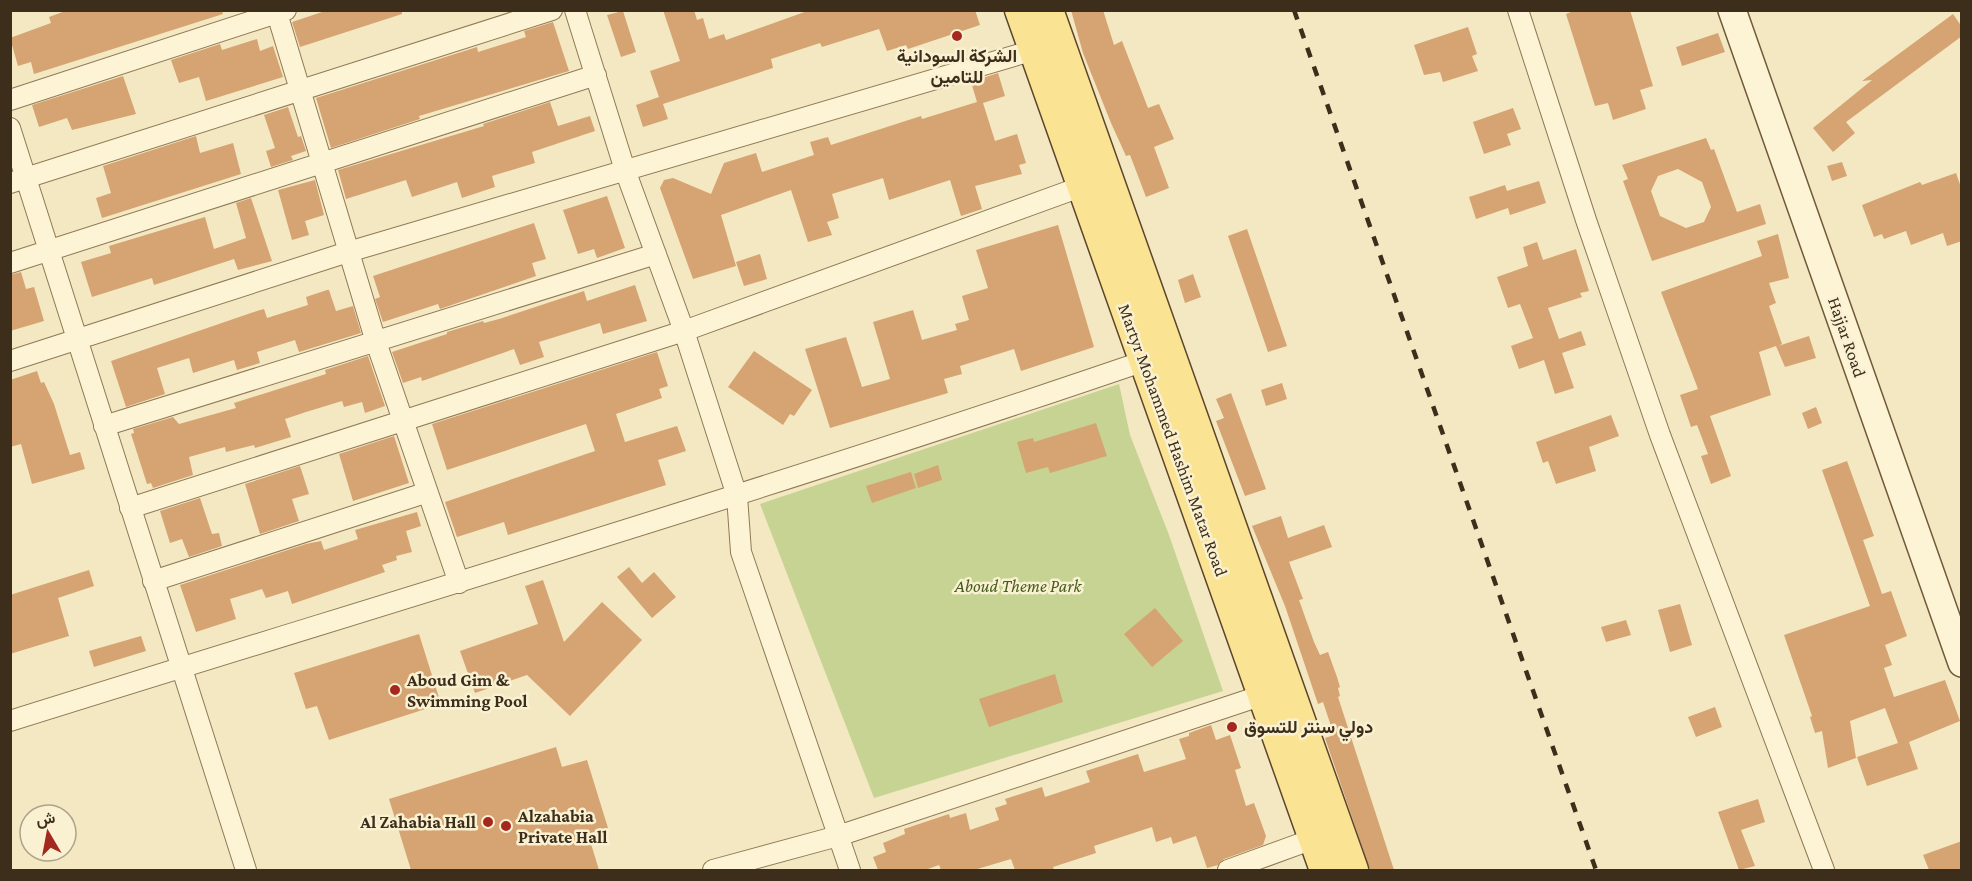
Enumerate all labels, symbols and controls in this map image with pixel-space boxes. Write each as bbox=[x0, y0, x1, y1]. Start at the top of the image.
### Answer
marker: الشركة السودانية للتامين bbox=[950, 29, 964, 43]
place label: الشركة السودانية للتامين bbox=[897, 46, 1017, 88]
street label: Hajjar Road bbox=[1823, 294, 1870, 381]
street label: Martyr Mohammed Hashim Matar Road bbox=[1114, 301, 1232, 579]
park label: Aboud Theme Park bbox=[954, 576, 1082, 596]
place label: Aboud Gim & Swimming Pool bbox=[406, 670, 528, 711]
marker: Aboud Gim & Swimming Pool bbox=[388, 683, 402, 697]
place label: دولي سنتر للتسوق bbox=[1244, 717, 1373, 742]
marker: دولي سنتر للتسوق bbox=[1225, 720, 1239, 734]
north arrow bbox=[18, 803, 78, 863]
place label: Alzahabia Private Hall bbox=[517, 806, 607, 847]
text: ش bbox=[35, 809, 57, 830]
place label: Al Zahabia Hall bbox=[359, 812, 476, 832]
marker: Al Zahabia Hall bbox=[481, 815, 495, 829]
marker: Alzahabia Private Hall bbox=[499, 819, 513, 833]

